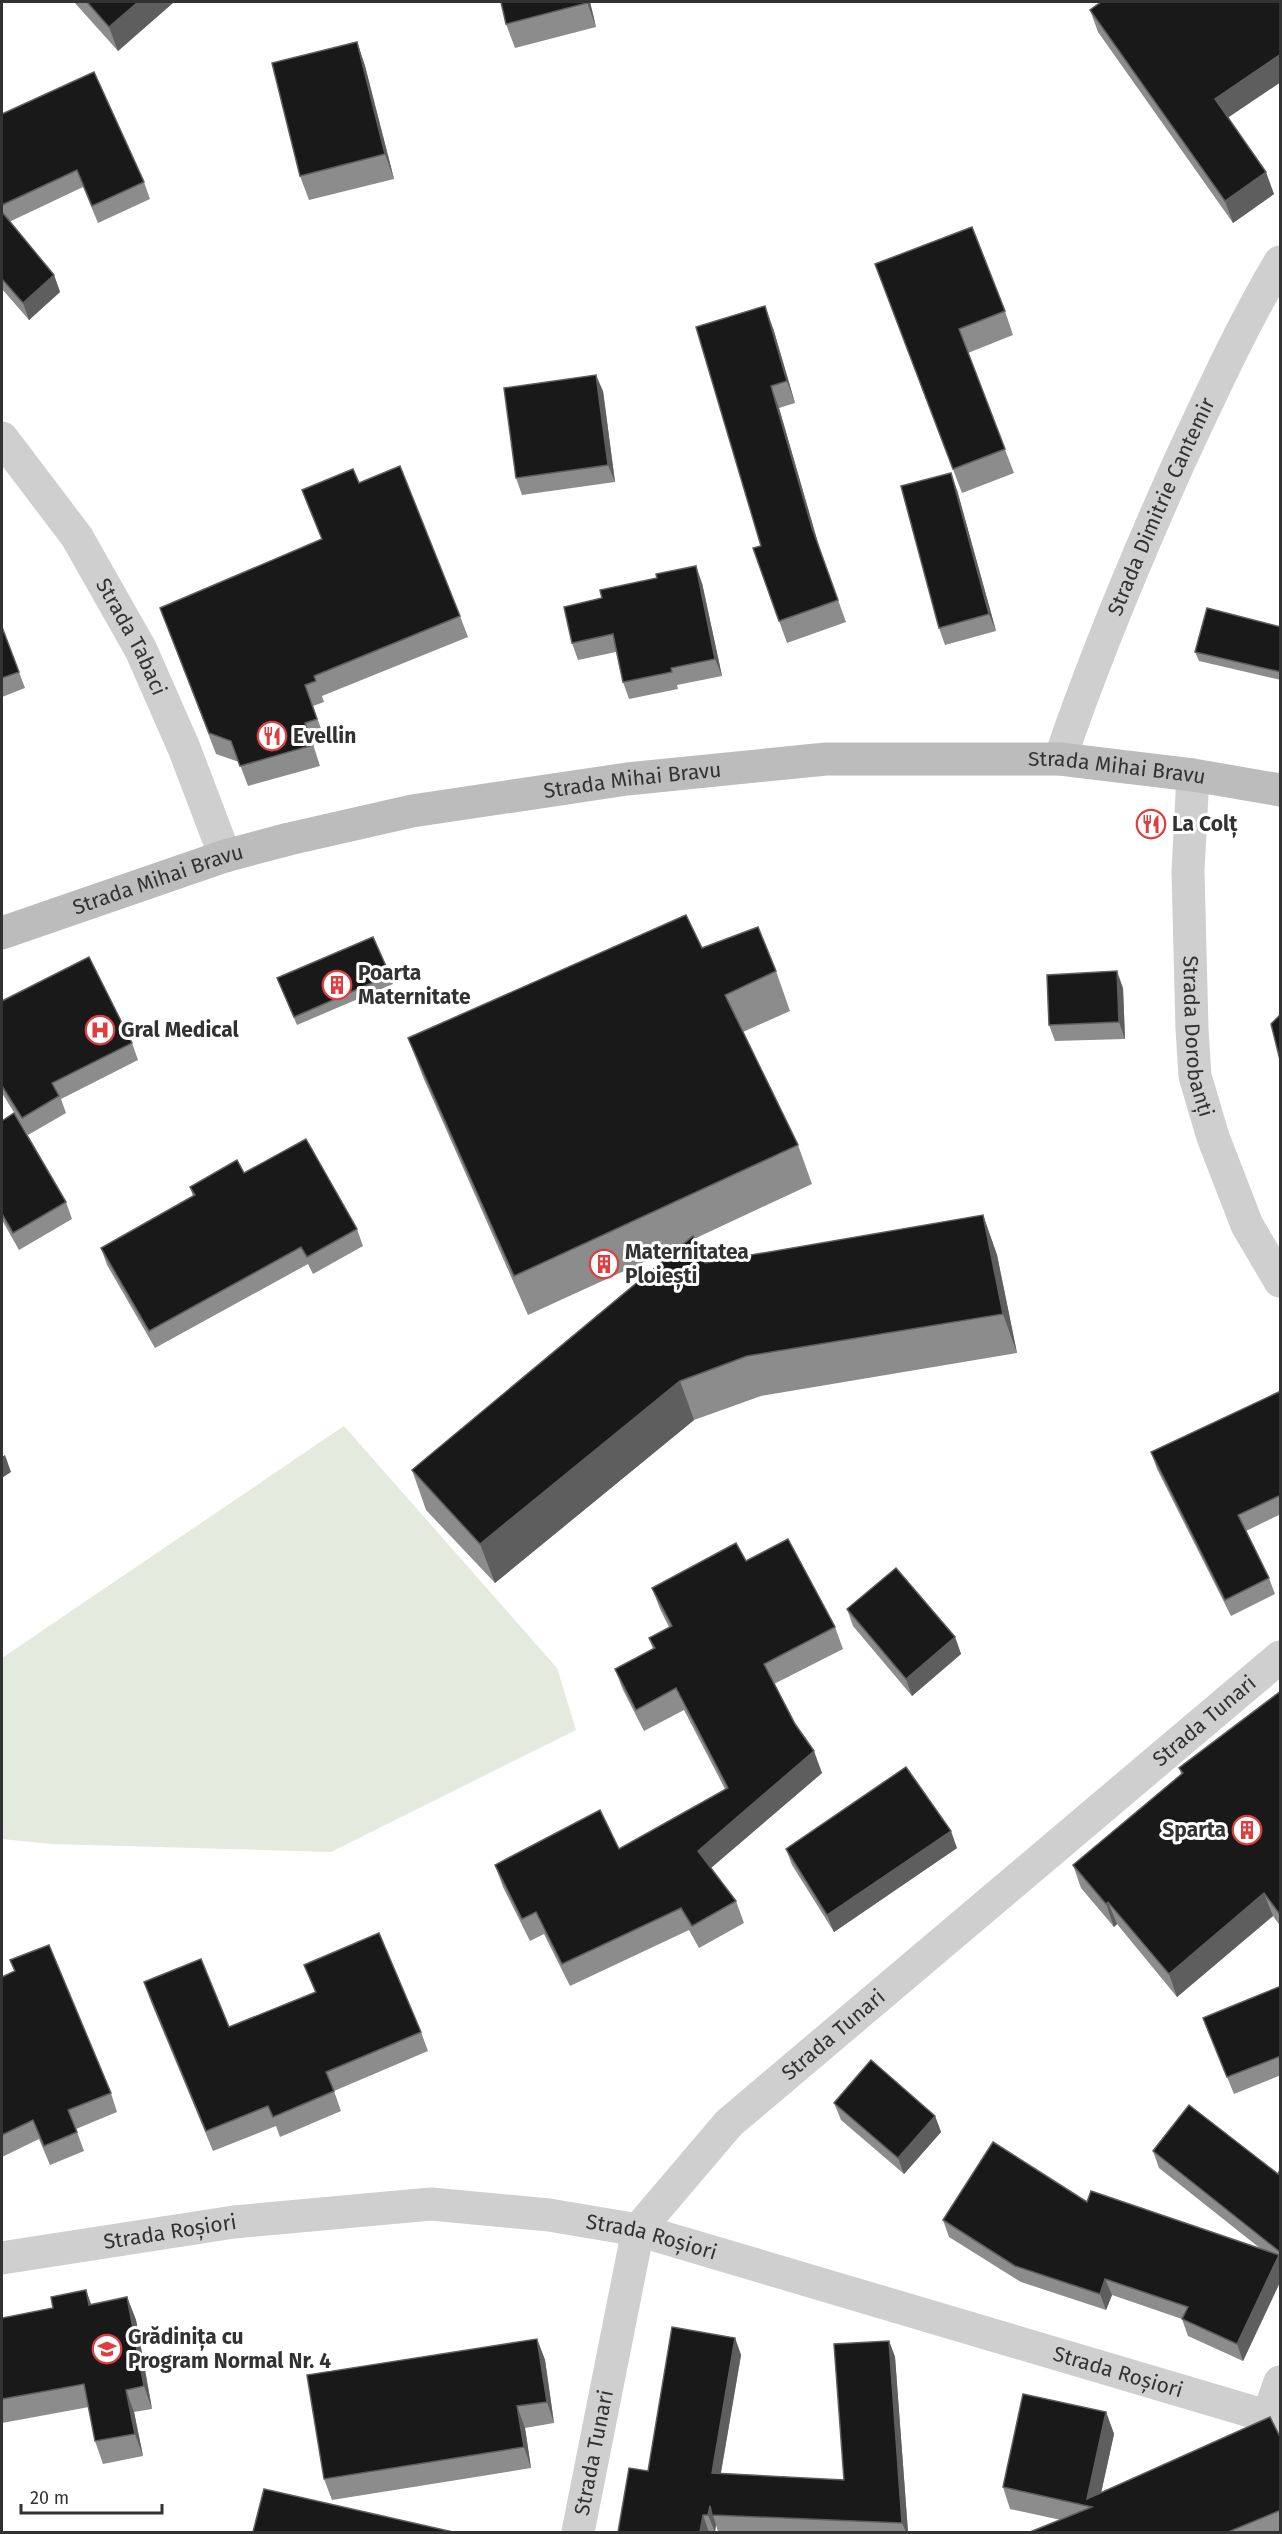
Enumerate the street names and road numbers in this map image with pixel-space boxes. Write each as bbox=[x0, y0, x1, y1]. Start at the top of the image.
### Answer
street label: Strada Dimitrie Cantemir bbox=[1102, 393, 1221, 619]
street label: Strada Tabaci bbox=[90, 574, 172, 699]
street label: Strada Mihai Bravu bbox=[1028, 745, 1208, 790]
street label: Strada Mihai Bravu bbox=[542, 757, 723, 804]
street label: Strada Mihai Bravu bbox=[69, 839, 246, 921]
street label: Strada Dorobanți bbox=[1177, 955, 1219, 1120]
street label: Strada Tunari bbox=[1147, 1670, 1261, 1772]
street label: Strada Tunari bbox=[776, 1984, 890, 2086]
street label: Strada Roșiori bbox=[584, 2208, 720, 2266]
street label: Strada Roșiori bbox=[102, 2209, 238, 2255]
street label: Strada Roșiori bbox=[1050, 2341, 1186, 2404]
street label: Strada Tunari bbox=[569, 2387, 619, 2518]

